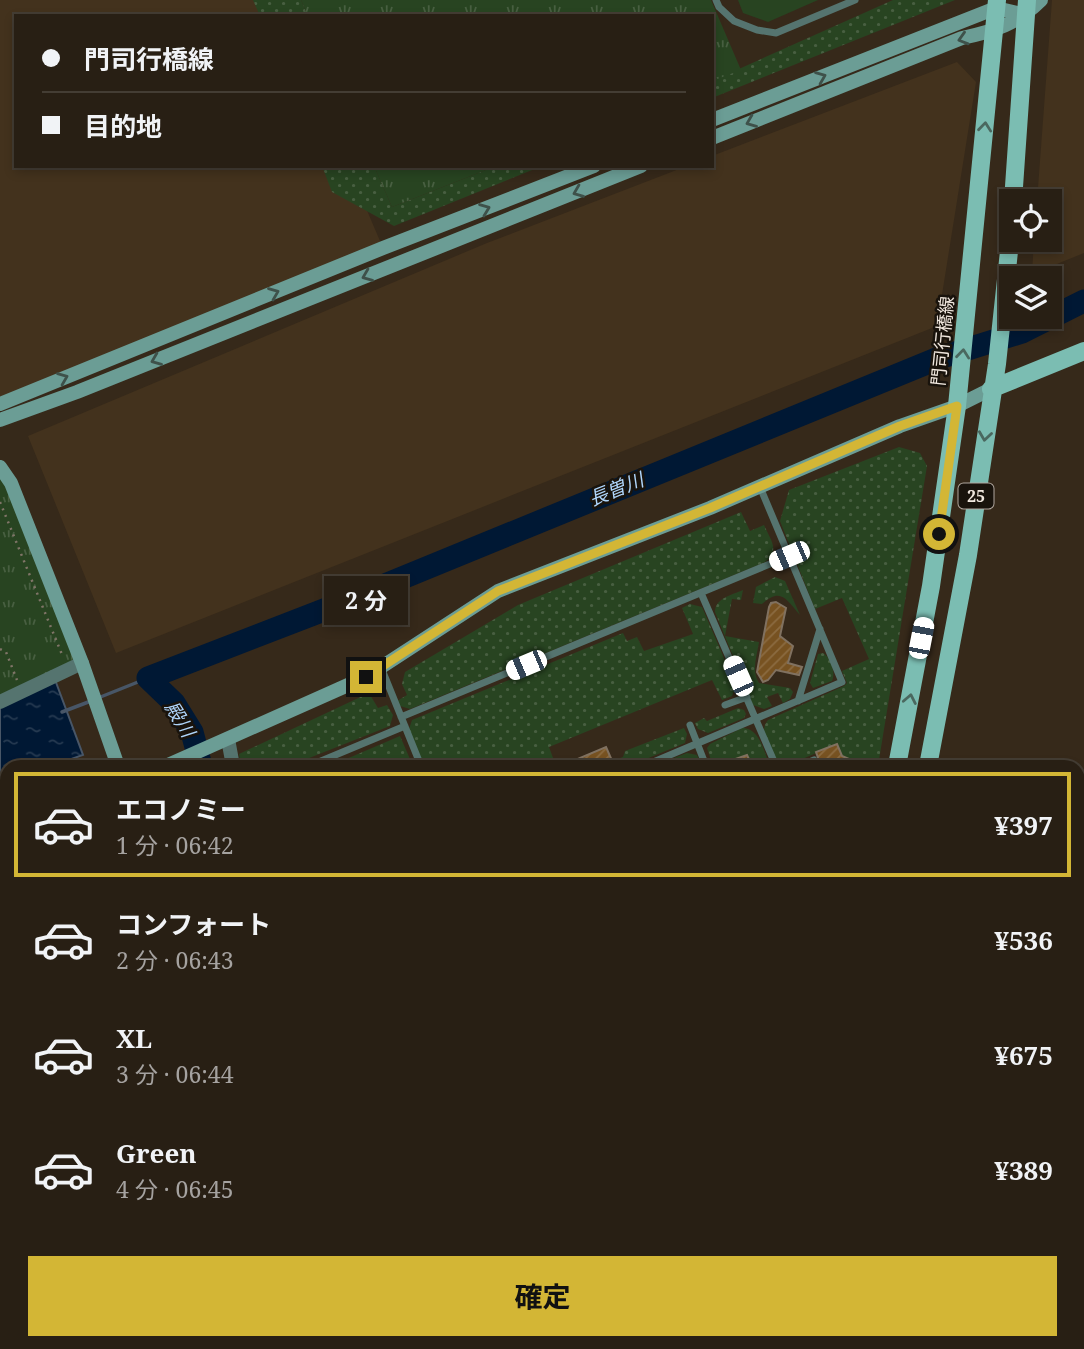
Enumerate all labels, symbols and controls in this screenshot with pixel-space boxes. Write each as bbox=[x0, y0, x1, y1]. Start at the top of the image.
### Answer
one-way arrow bbox=[957, 31, 969, 45]
text: 門司行橋線 bbox=[84, 41, 214, 77]
one-way arrow bbox=[815, 72, 827, 86]
text: 目的地 bbox=[84, 108, 162, 144]
one-way arrow bbox=[746, 114, 758, 128]
one-way arrow bbox=[977, 121, 992, 132]
one-way arrow bbox=[573, 183, 585, 197]
map controls bbox=[999, 189, 1062, 329]
button: locate bbox=[999, 189, 1062, 252]
one-way arrow bbox=[479, 203, 491, 217]
button: layers bbox=[999, 266, 1062, 329]
one-way arrow bbox=[361, 268, 374, 282]
one-way arrow bbox=[267, 287, 279, 301]
street label: 門司行橋線 bbox=[925, 295, 959, 387]
one-way arrow bbox=[955, 348, 970, 359]
one-way arrow bbox=[150, 352, 162, 366]
one-way arrow bbox=[57, 373, 69, 387]
one-way arrow bbox=[977, 431, 992, 442]
water label: 長曽川 bbox=[585, 466, 649, 512]
road number: 25 bbox=[958, 484, 993, 509]
route start bbox=[923, 518, 955, 550]
car bbox=[766, 538, 813, 574]
callout: 2 分 bbox=[324, 576, 408, 624]
text: 2 分 bbox=[345, 584, 387, 616]
car bbox=[907, 615, 936, 661]
car bbox=[503, 647, 550, 683]
car bbox=[720, 653, 757, 699]
route end bbox=[350, 661, 382, 693]
one-way arrow bbox=[901, 693, 916, 705]
water label: 殿川 bbox=[159, 696, 202, 744]
text: エコノミー bbox=[116, 791, 246, 827]
icon: car bbox=[32, 793, 95, 856]
text: ¥397 bbox=[994, 807, 1053, 843]
text: 1 分 · 06:42 bbox=[116, 829, 234, 861]
text: コンフォート bbox=[116, 906, 271, 942]
icon: car bbox=[32, 908, 95, 971]
text: ¥536 bbox=[994, 922, 1053, 958]
text: 2 分 · 06:43 bbox=[116, 944, 234, 976]
text: XL bbox=[116, 1020, 152, 1056]
icon: car bbox=[32, 1023, 95, 1086]
text: ¥675 bbox=[994, 1037, 1053, 1073]
text: 3 分 · 06:44 bbox=[116, 1058, 234, 1090]
text: Green bbox=[116, 1135, 197, 1171]
icon: car bbox=[32, 1138, 95, 1201]
text: ¥389 bbox=[994, 1152, 1053, 1188]
text: 4 分 · 06:45 bbox=[116, 1173, 234, 1205]
button: 確定 bbox=[28, 1256, 1057, 1336]

